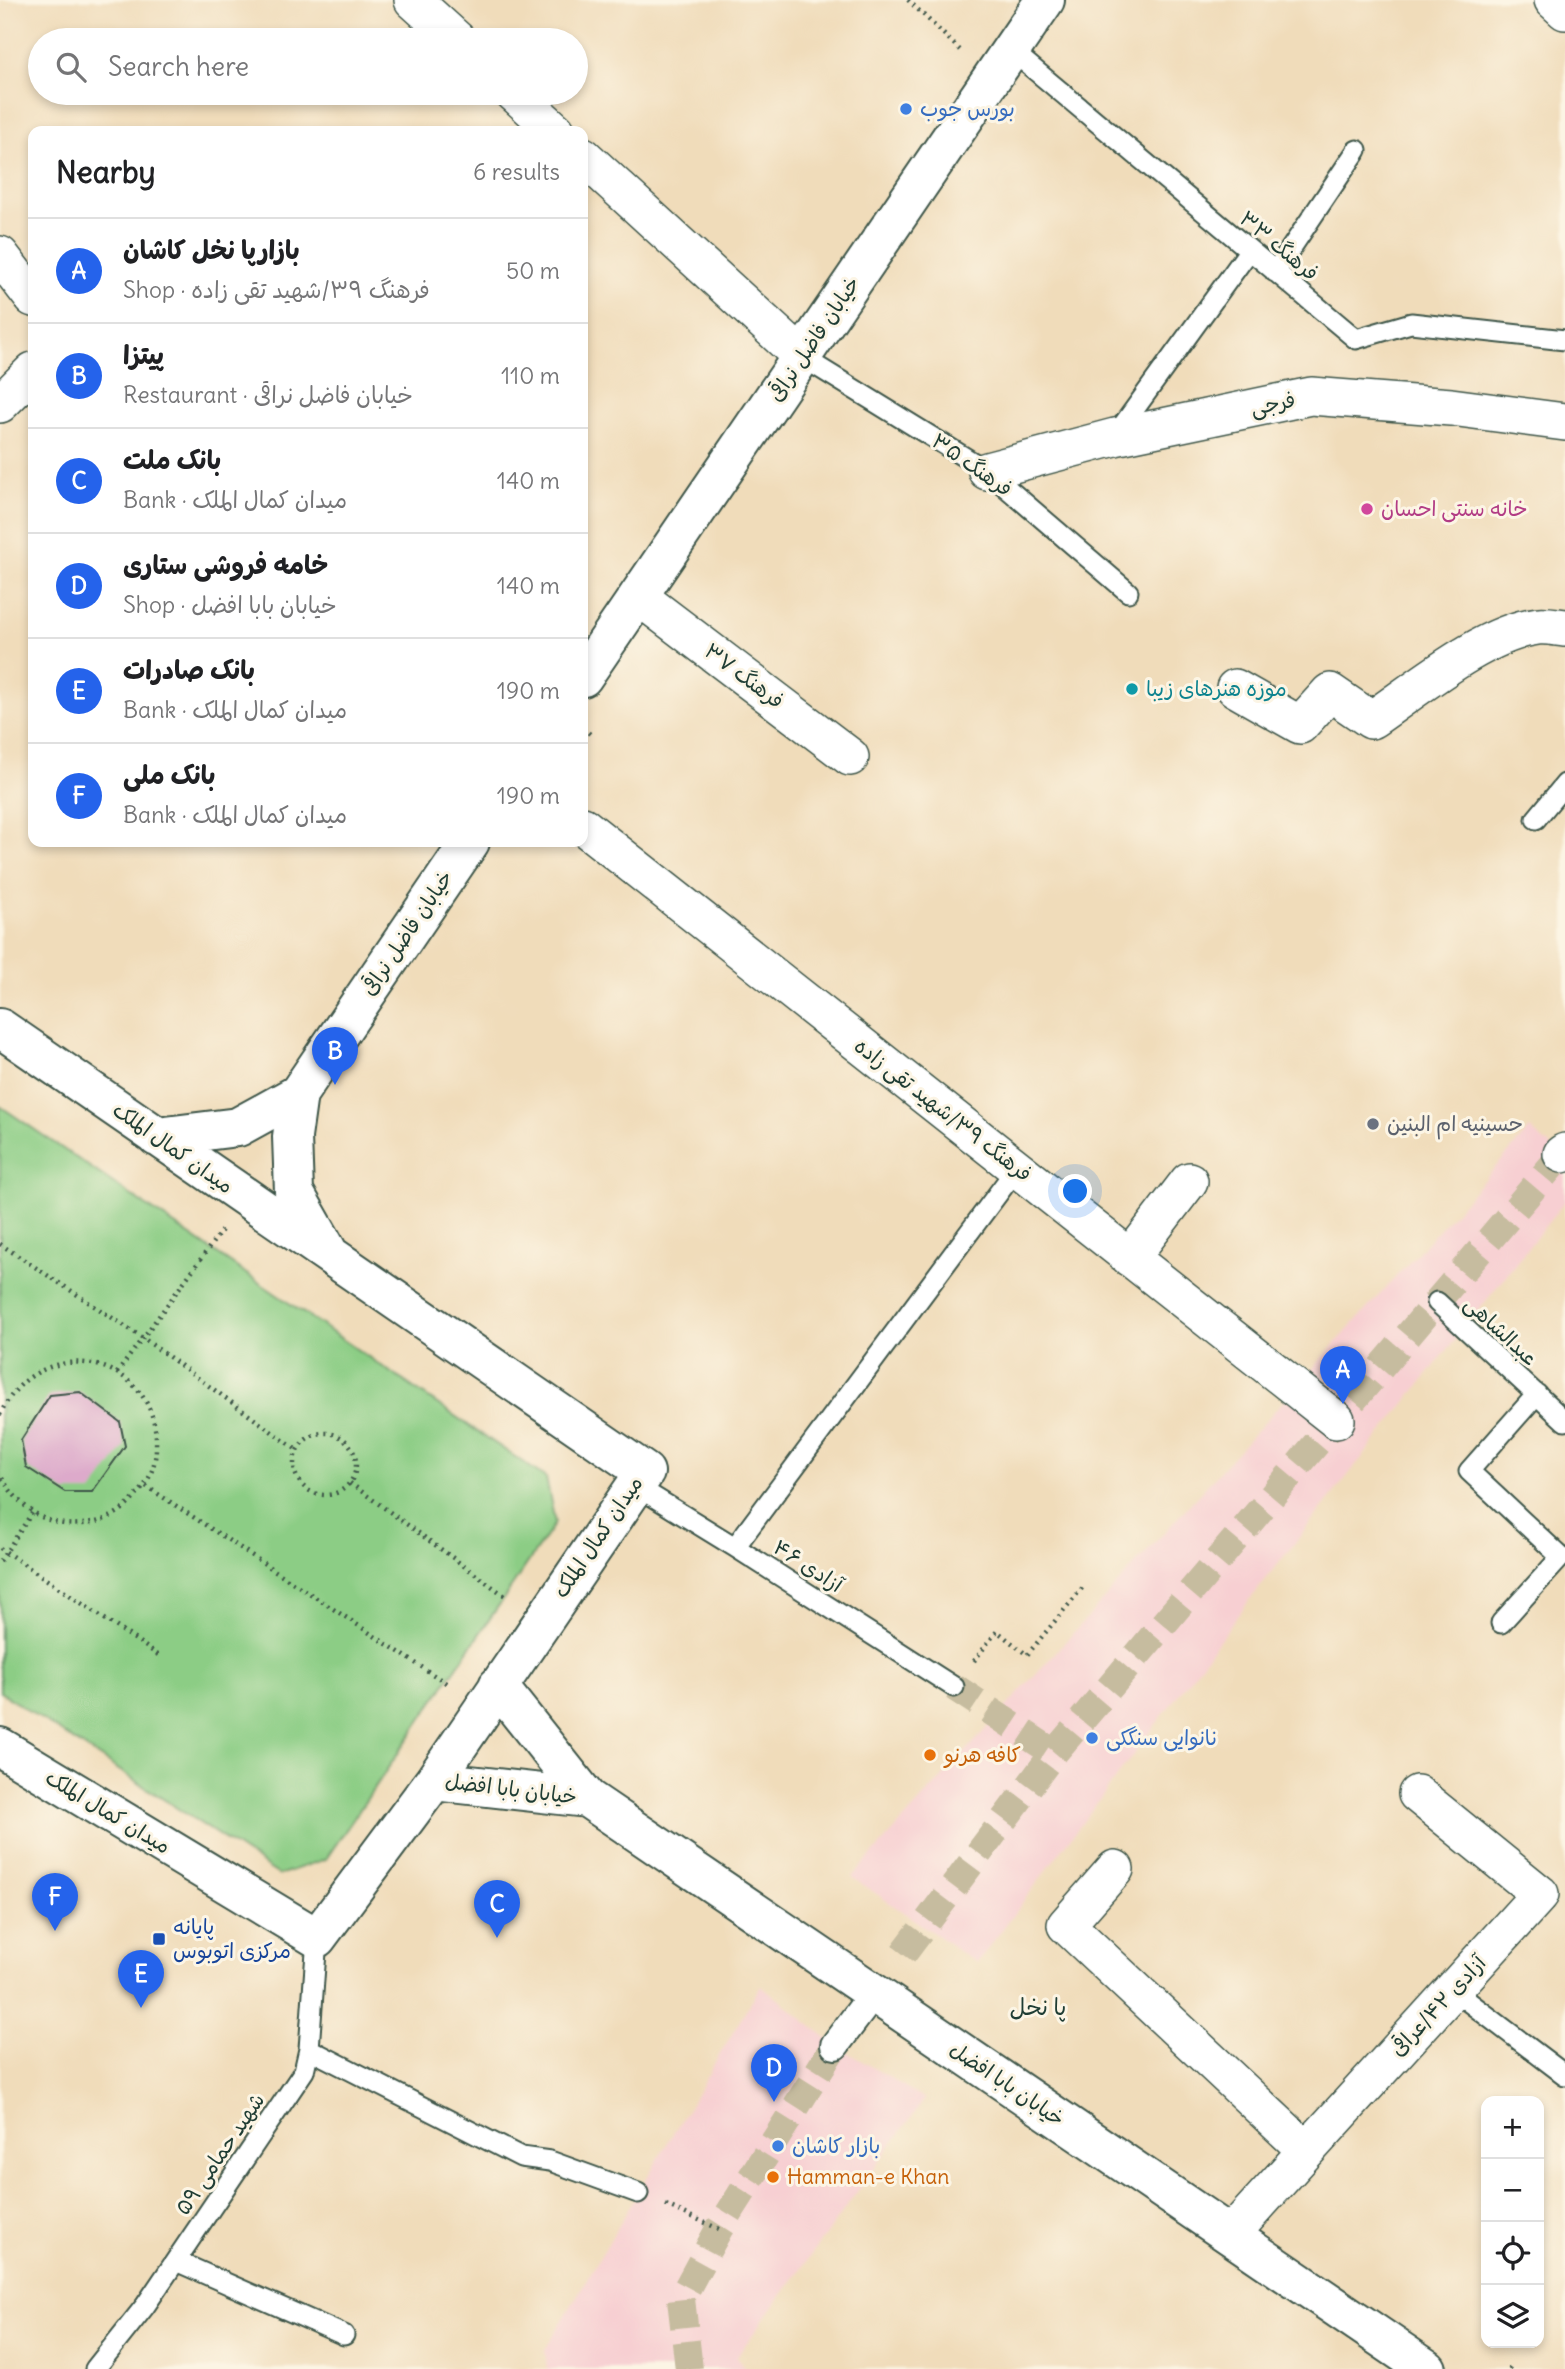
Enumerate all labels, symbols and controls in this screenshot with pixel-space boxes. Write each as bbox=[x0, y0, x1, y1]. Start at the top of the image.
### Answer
search box bbox=[28, 28, 588, 105]
icon: search bbox=[52, 48, 90, 86]
text: Search here bbox=[108, 50, 249, 83]
place label: بورس جوب bbox=[920, 95, 1015, 122]
marker: بورس جوب bbox=[898, 101, 914, 117]
text: Nearby bbox=[56, 153, 156, 191]
text: 6 results bbox=[473, 157, 560, 186]
street label: فرهنگ ۳۳ bbox=[1234, 205, 1324, 287]
text: بازارپا نخل کاشان bbox=[123, 233, 300, 266]
text: A bbox=[72, 256, 86, 285]
text: 50 m bbox=[506, 256, 560, 285]
street label: خیابان فاضل نراقی bbox=[762, 271, 866, 407]
text: Shop · فرهنگ ۳۹/شهید تقی زاده bbox=[123, 275, 430, 304]
text: پیتزا bbox=[123, 338, 164, 371]
text: B bbox=[71, 361, 87, 390]
text: 110 m bbox=[501, 361, 560, 390]
text: Restaurant · خیابان فاضل نراقی bbox=[123, 380, 413, 409]
street label: فرجی bbox=[1248, 386, 1298, 422]
street label: فرهنگ ۳۵ bbox=[927, 427, 1018, 502]
text: بانک ملت bbox=[123, 443, 221, 476]
text: C bbox=[71, 466, 87, 495]
text: 140 m bbox=[497, 466, 560, 495]
text: Bank · میدان کمال الملک bbox=[123, 485, 347, 514]
place label: خانه سنتی احسان bbox=[1381, 495, 1528, 523]
marker: خانه سنتی احسان bbox=[1359, 501, 1375, 517]
text: خامه فروشی ستاری bbox=[123, 548, 328, 581]
text: D bbox=[71, 571, 87, 600]
text: 140 m bbox=[497, 571, 560, 600]
text: Shop · خیابان بابا افضل bbox=[123, 590, 337, 619]
street label: فرهنگ ۳۷ bbox=[699, 637, 789, 714]
text: بانک صادرات bbox=[123, 653, 255, 686]
place label: موزه هنرهای زیبا bbox=[1146, 675, 1287, 702]
text: E bbox=[72, 676, 86, 705]
text: 190 m bbox=[497, 676, 560, 705]
marker: موزه هنرهای زیبا bbox=[1124, 681, 1140, 697]
text: Bank · میدان کمال الملک bbox=[123, 695, 347, 724]
text: بانک ملی bbox=[123, 758, 215, 791]
text: F bbox=[72, 781, 86, 810]
text: 190 m bbox=[497, 781, 560, 810]
text: Bank · میدان کمال الملک bbox=[123, 800, 347, 829]
street label: خیابان فاضل نراقی bbox=[355, 865, 459, 1001]
pin: B bbox=[312, 1027, 358, 1085]
street label: فرهنگ ۳۹/شهید تقی زاده bbox=[849, 1032, 1037, 1188]
street label: میدان کمال الملک bbox=[108, 1096, 239, 1199]
place label: حسینیه ام البنین bbox=[1387, 1110, 1523, 1140]
marker: حسینیه ام البنین bbox=[1365, 1116, 1381, 1132]
your location bbox=[1058, 1174, 1092, 1208]
street label: عبدالشاهی bbox=[1458, 1290, 1544, 1372]
pin: A bbox=[1320, 1346, 1366, 1404]
street label: میدان کمال الملک bbox=[547, 1471, 648, 1603]
street label: آزادی ۴۶ bbox=[768, 1533, 849, 1599]
place label: نانوایی سنگکی bbox=[1106, 1724, 1218, 1752]
marker: نانوایی سنگکی bbox=[1084, 1730, 1100, 1746]
place label: کافه هرنو bbox=[943, 1741, 1021, 1768]
marker: کافه هرنو bbox=[922, 1747, 938, 1763]
street label: میدان کمال الملک bbox=[41, 1764, 176, 1860]
street label: خیابان بابا افضل bbox=[443, 1767, 579, 1810]
pin: F bbox=[32, 1873, 78, 1931]
pin: C bbox=[474, 1880, 520, 1938]
place label: پایانه مرکزی اتوبوس bbox=[173, 1913, 291, 1964]
marker: پایانه مرکزی اتوبوس bbox=[151, 1931, 167, 1947]
street label: آزادی ۴۲/عراقی bbox=[1384, 1949, 1492, 2062]
pin: E bbox=[118, 1950, 164, 2008]
district label: پا نخل bbox=[1010, 1992, 1066, 2022]
street label: خیابان بابا افضل bbox=[945, 2035, 1070, 2132]
pin: D bbox=[751, 2044, 797, 2102]
street label: شهید حمامی ۵۹ bbox=[169, 2088, 271, 2220]
map controls bbox=[1481, 2096, 1544, 2348]
button: + bbox=[1481, 2096, 1544, 2159]
place label: بازار کاشان bbox=[792, 2132, 880, 2159]
marker: بازار کاشان bbox=[770, 2138, 786, 2154]
button: − bbox=[1481, 2159, 1544, 2222]
place label: Hamman-e Khan bbox=[787, 2163, 949, 2190]
marker: Hamman-e Khan bbox=[765, 2169, 781, 2185]
button: locate bbox=[1481, 2222, 1544, 2285]
button: layers bbox=[1481, 2285, 1544, 2348]

